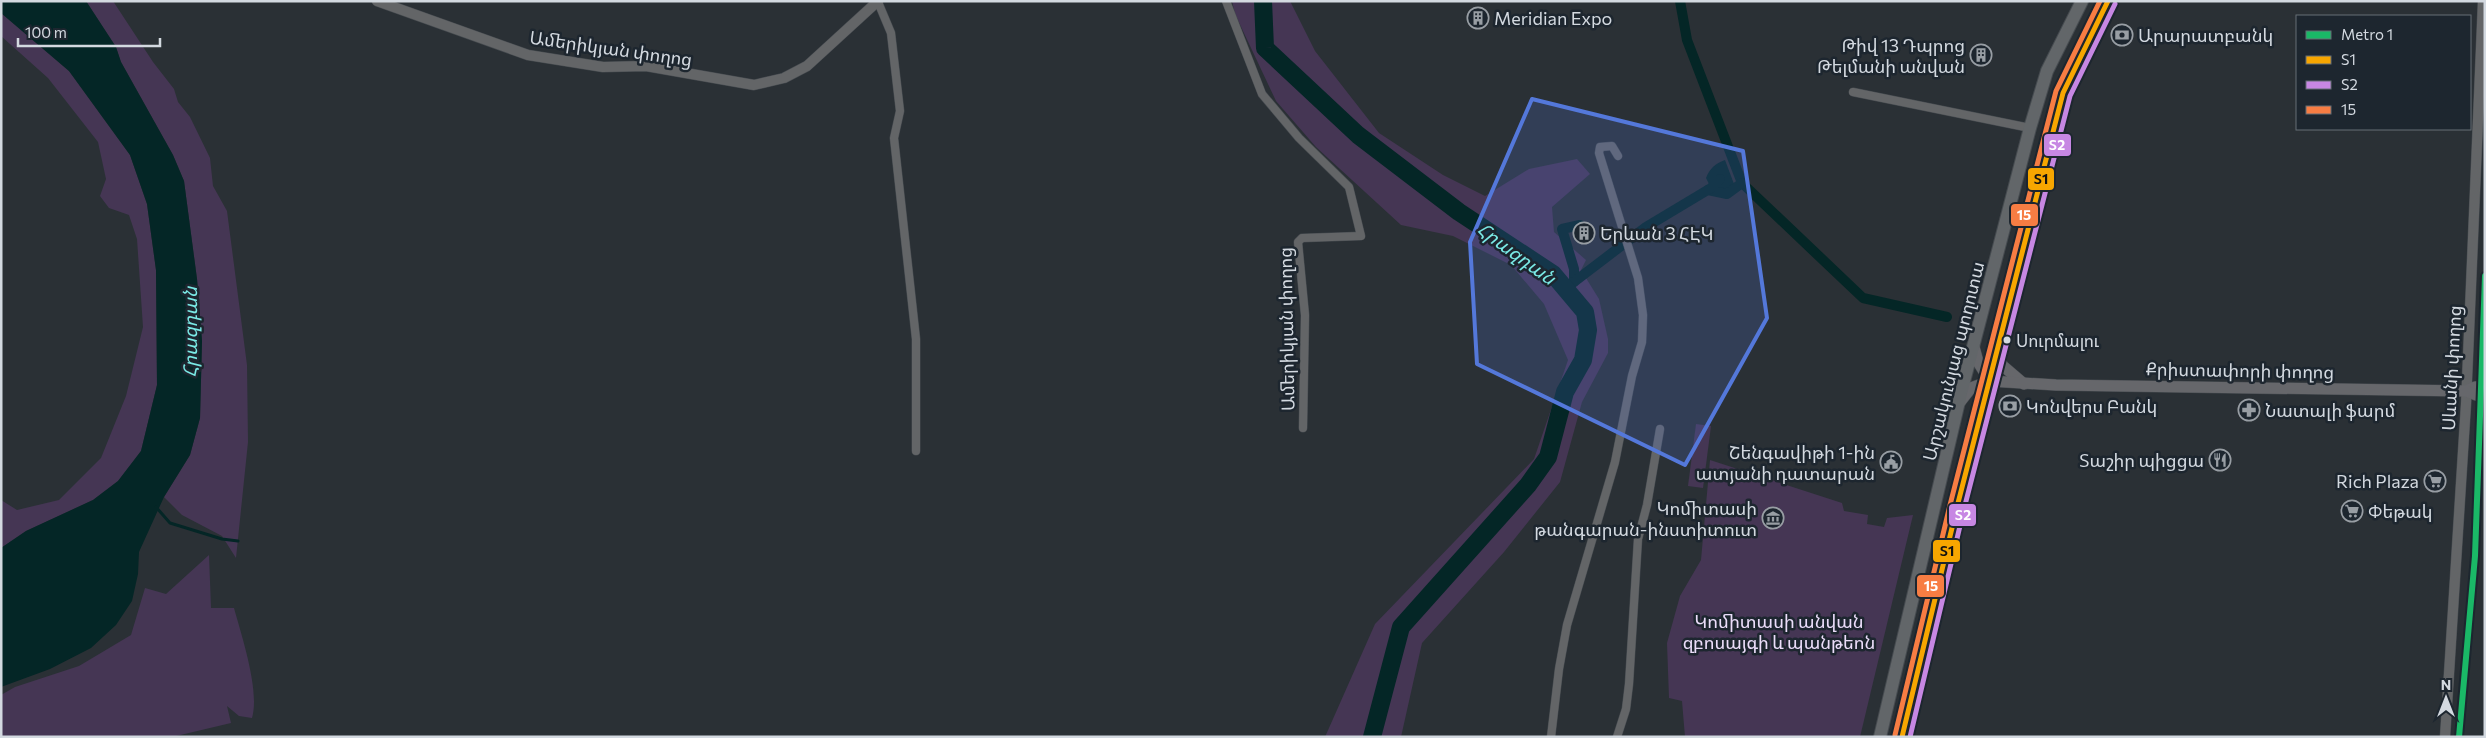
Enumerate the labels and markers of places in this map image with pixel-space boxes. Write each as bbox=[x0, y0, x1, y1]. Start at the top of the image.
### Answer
building icon: Meridian Expo bbox=[1466, 6, 1490, 30]
place label: Meridian Expo bbox=[1494, 7, 1612, 29]
bank icon: Արարատբանկ bbox=[2110, 23, 2134, 47]
place label: Արարատբանկ bbox=[2138, 24, 2273, 46]
place label: Թիվ 13 Դպրոց Թելմանի անվան bbox=[1817, 34, 1965, 77]
building icon: Թիվ 13 Դպրոց Թելմանի անվան bbox=[1969, 43, 1993, 67]
building icon: Երևան 3 ՀԷԿ bbox=[1572, 221, 1596, 245]
place label: Երևան 3 ՀԷԿ bbox=[1600, 222, 1714, 244]
place label: Սուրմալու bbox=[2016, 330, 2100, 351]
marker: Սուրմալու bbox=[2002, 335, 2012, 345]
bank icon: Կոնվերս Բանկ bbox=[1998, 394, 2022, 418]
place label: Կոնվերս Բանկ bbox=[2026, 395, 2157, 417]
pharmacy icon: Նատալի ֆարմ bbox=[2237, 398, 2261, 422]
place label: Նատալի ֆարմ bbox=[2265, 399, 2395, 421]
place label: Շենգավիթի 1-ին ատյանի դատարան bbox=[1696, 441, 1875, 484]
restaurant icon: Տաշիր պիցցա bbox=[2208, 448, 2232, 472]
place label: Տաշիր պիցցա bbox=[2079, 449, 2204, 471]
public building icon: Շենգավիթի 1-ին ատյանի դատարան bbox=[1879, 450, 1903, 474]
supermarket icon: Rich Plaza bbox=[2423, 469, 2447, 493]
place label: Rich Plaza bbox=[2336, 470, 2419, 492]
place label: Կոմիտասի թանգարան-ինստիտուտ bbox=[1534, 497, 1757, 540]
supermarket icon: Փեթակ bbox=[2340, 499, 2364, 523]
place label: Փեթակ bbox=[2368, 500, 2432, 522]
museum icon: Կոմիտասի թանգարան-ինստիտուտ bbox=[1761, 506, 1785, 530]

